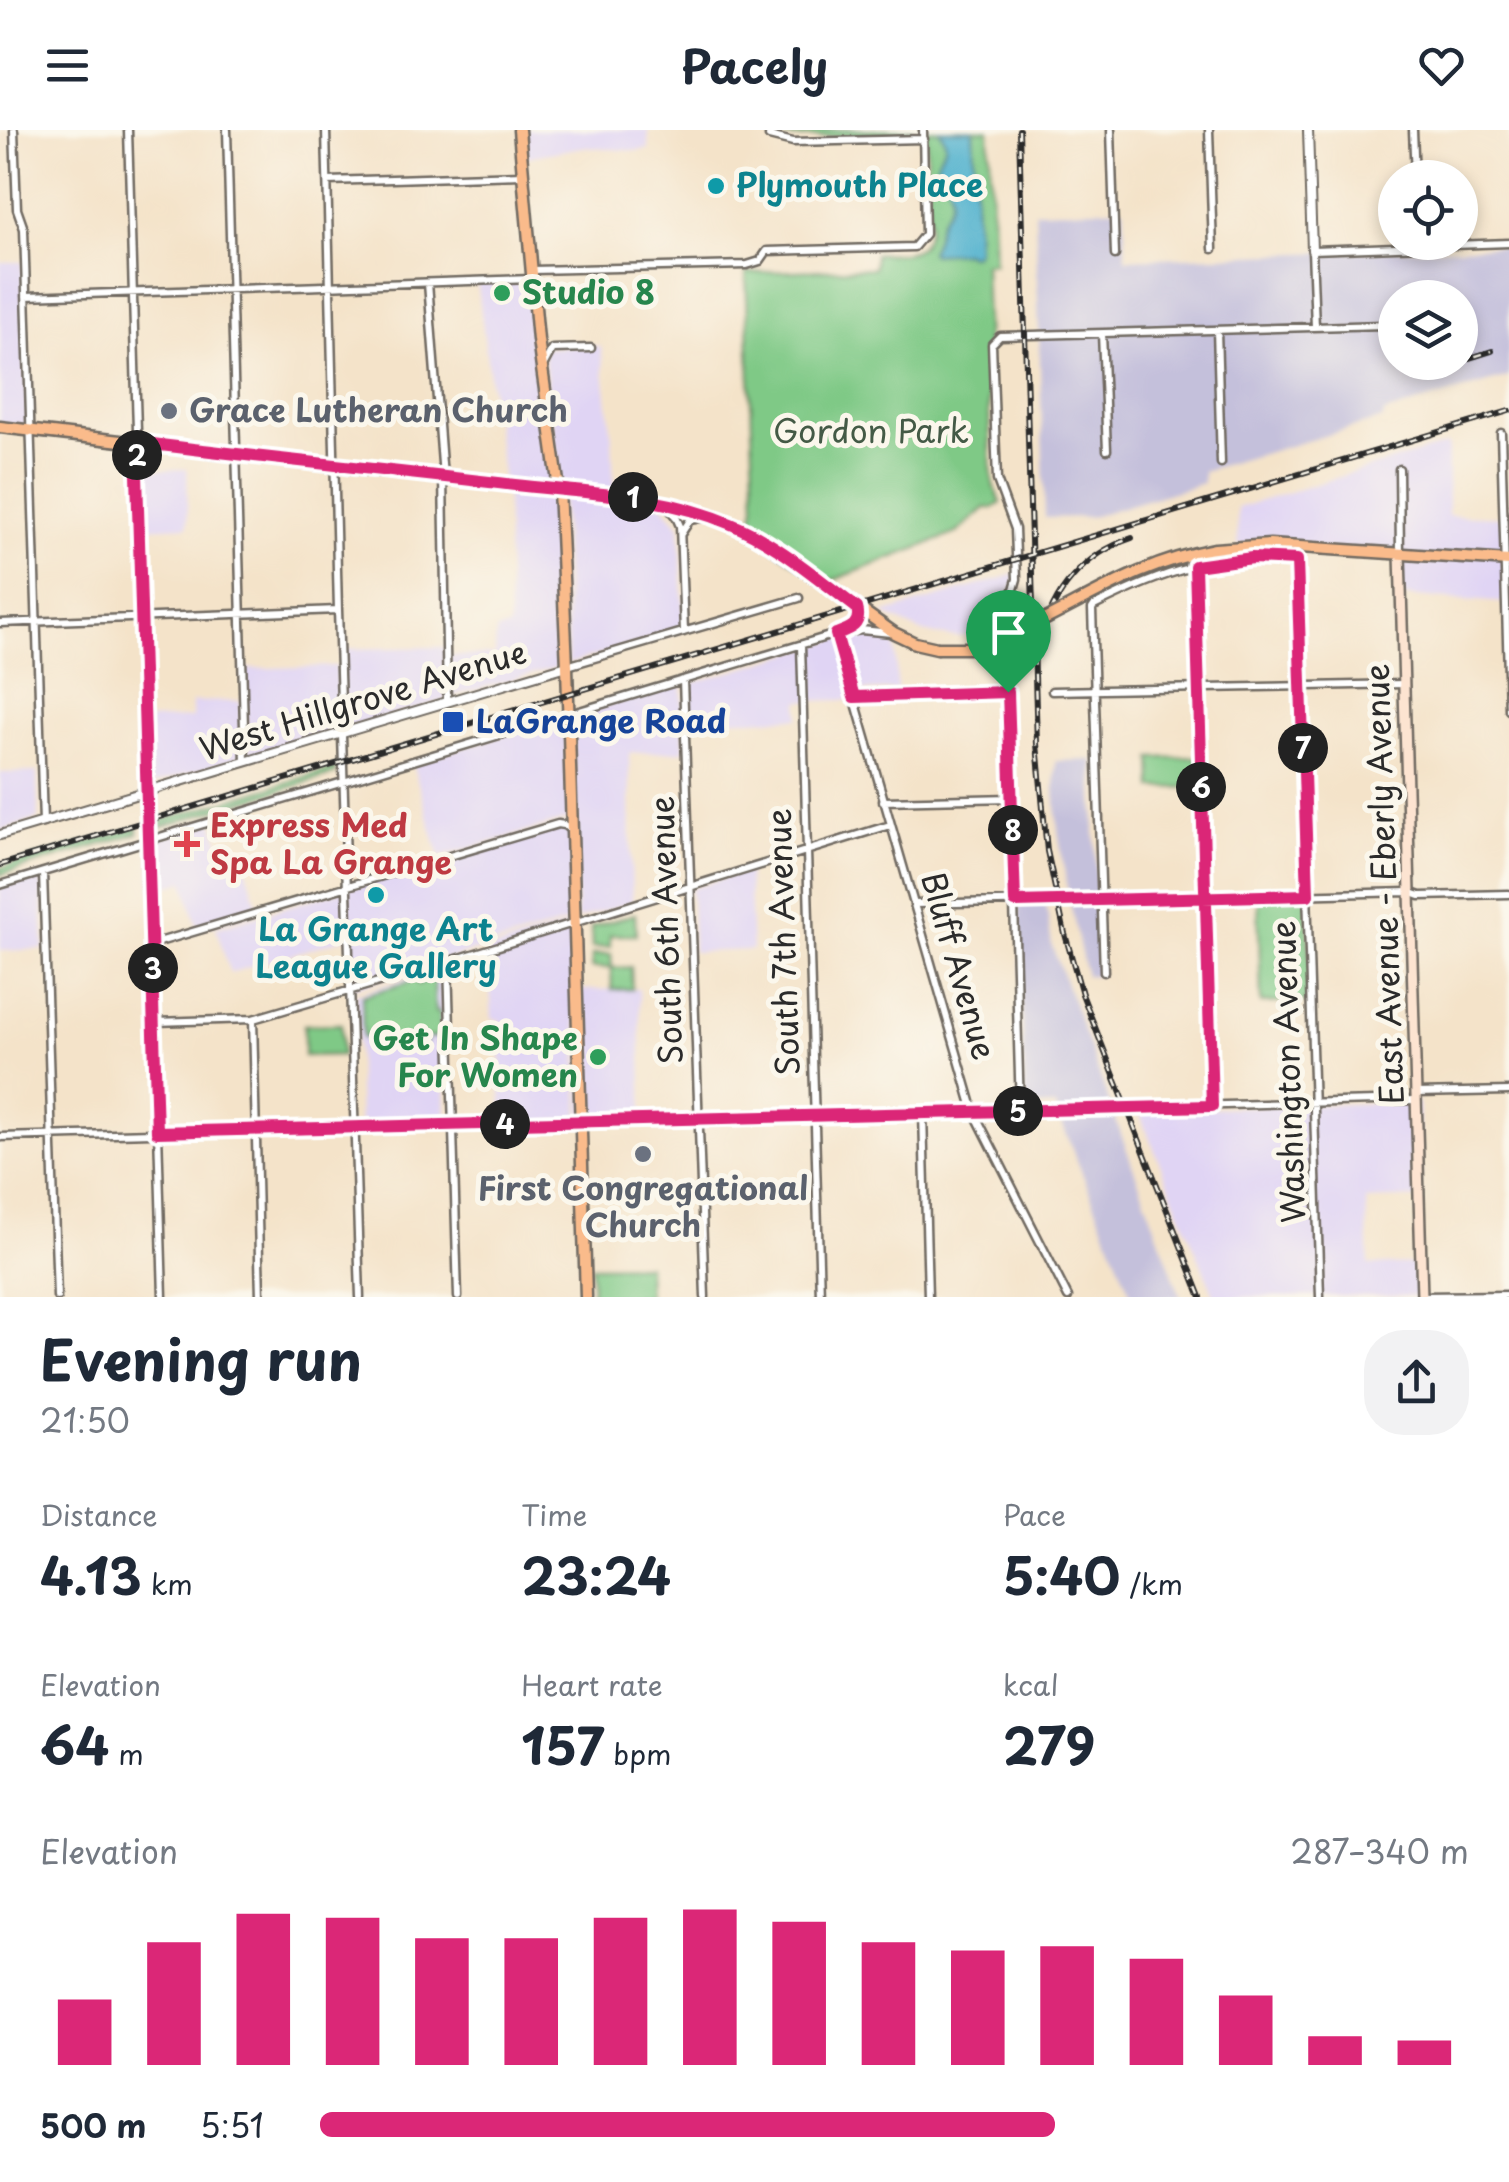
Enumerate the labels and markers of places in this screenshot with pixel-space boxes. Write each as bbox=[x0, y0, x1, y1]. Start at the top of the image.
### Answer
place label: Plymouth Place bbox=[736, 160, 983, 208]
marker: Plymouth Place bbox=[705, 175, 727, 197]
place label: Studio 8 bbox=[522, 267, 655, 315]
marker: Studio 8 bbox=[491, 282, 513, 304]
place label: Grace Lutheran Church bbox=[189, 385, 568, 433]
marker: Grace Lutheran Church bbox=[158, 400, 180, 422]
pin: 2 bbox=[112, 430, 162, 480]
pin: 1 bbox=[608, 472, 658, 522]
pin bbox=[966, 590, 1051, 693]
place label: LaGrange Road bbox=[476, 696, 726, 744]
marker: LaGrange Road bbox=[440, 709, 466, 735]
pin: 7 bbox=[1278, 723, 1328, 773]
pin: 6 bbox=[1176, 762, 1226, 812]
place label: Express Med Spa La Grange bbox=[210, 800, 452, 885]
pin: 8 bbox=[988, 805, 1038, 855]
marker: Express Med Spa La Grange bbox=[174, 831, 200, 857]
marker: La Grange Art League Gallery bbox=[365, 884, 387, 906]
place label: La Grange Art League Gallery bbox=[255, 904, 497, 989]
pin: 3 bbox=[128, 943, 178, 993]
place label: Get In Shape For Women bbox=[372, 1013, 578, 1098]
marker: Get In Shape For Women bbox=[587, 1046, 609, 1068]
pin: 5 bbox=[993, 1086, 1043, 1136]
pin: 4 bbox=[480, 1099, 530, 1149]
marker: First Congregational Church bbox=[632, 1143, 654, 1165]
place label: First Congregational Church bbox=[478, 1163, 808, 1248]

